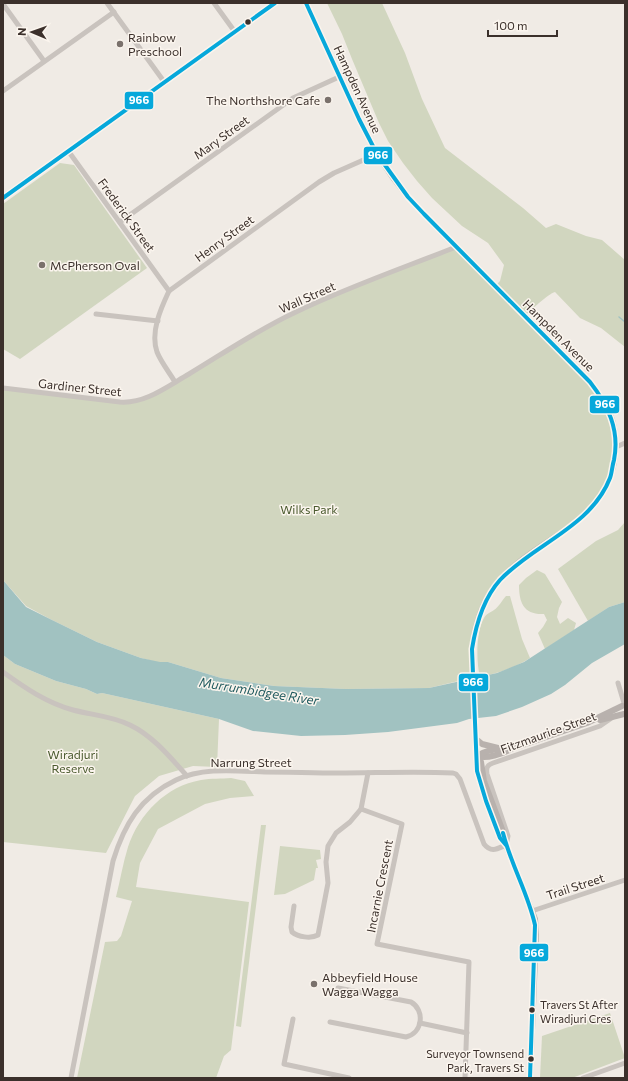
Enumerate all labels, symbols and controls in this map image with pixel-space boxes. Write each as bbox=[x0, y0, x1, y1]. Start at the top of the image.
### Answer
north arrow bbox=[12, 12, 52, 52]
scale bar bbox=[488, 12, 557, 38]
unlabelled marker bbox=[243, 17, 253, 27]
text: 100 m bbox=[494, 18, 528, 32]
text: N bbox=[15, 27, 28, 36]
place label: Rainbow Preschool bbox=[128, 30, 182, 58]
marker: Rainbow Preschool bbox=[115, 39, 125, 49]
street label: Hampden Avenue bbox=[332, 43, 384, 135]
line badge: 966 bbox=[124, 91, 154, 110]
text: 966 bbox=[129, 93, 149, 106]
place label: The Northshore Cafe bbox=[206, 93, 320, 107]
marker: The Northshore Cafe bbox=[323, 95, 333, 105]
street label: Mary Street bbox=[191, 112, 251, 162]
line badge: 966 bbox=[363, 146, 393, 165]
text: 966 bbox=[368, 148, 388, 161]
street label: Frederick Street bbox=[96, 176, 158, 255]
street label: Henry Street bbox=[192, 212, 256, 264]
place label: McPherson Oval bbox=[50, 258, 140, 272]
marker: McPherson Oval bbox=[37, 260, 47, 270]
street label: Wall Street bbox=[277, 278, 337, 316]
street label: Hampden Avenue bbox=[520, 296, 598, 374]
street label: Gardiner Street bbox=[38, 376, 123, 398]
line badge: 966 bbox=[589, 395, 620, 414]
text: 966 bbox=[595, 397, 615, 410]
park label: Wilks Park bbox=[280, 502, 338, 516]
line badge: 966 bbox=[458, 673, 489, 692]
water label: Murrumbidgee River bbox=[198, 674, 321, 708]
text: 966 bbox=[463, 675, 483, 688]
street label: Fitzmaurice Street bbox=[498, 708, 598, 756]
park label: Wiradjuri Reserve bbox=[48, 747, 98, 775]
street label: Narrung Street bbox=[210, 755, 292, 769]
street label: Incarnie Crescent bbox=[363, 838, 395, 934]
street label: Trail Street bbox=[544, 870, 606, 902]
line badge: 966 bbox=[519, 943, 549, 962]
text: 966 bbox=[524, 946, 544, 959]
place label: Abbeyfield House Wagga Wagga bbox=[322, 970, 418, 998]
marker: Abbeyfield House Wagga Wagga bbox=[309, 979, 319, 989]
place label: Travers St After Wiradjuri Cres bbox=[540, 998, 619, 1025]
marker: Travers St After Wiradjuri Cres bbox=[527, 1005, 537, 1015]
place label: Surveyor Townsend Park, Travers St bbox=[426, 1047, 524, 1074]
marker: Surveyor Townsend Park, Travers St bbox=[526, 1054, 536, 1064]

